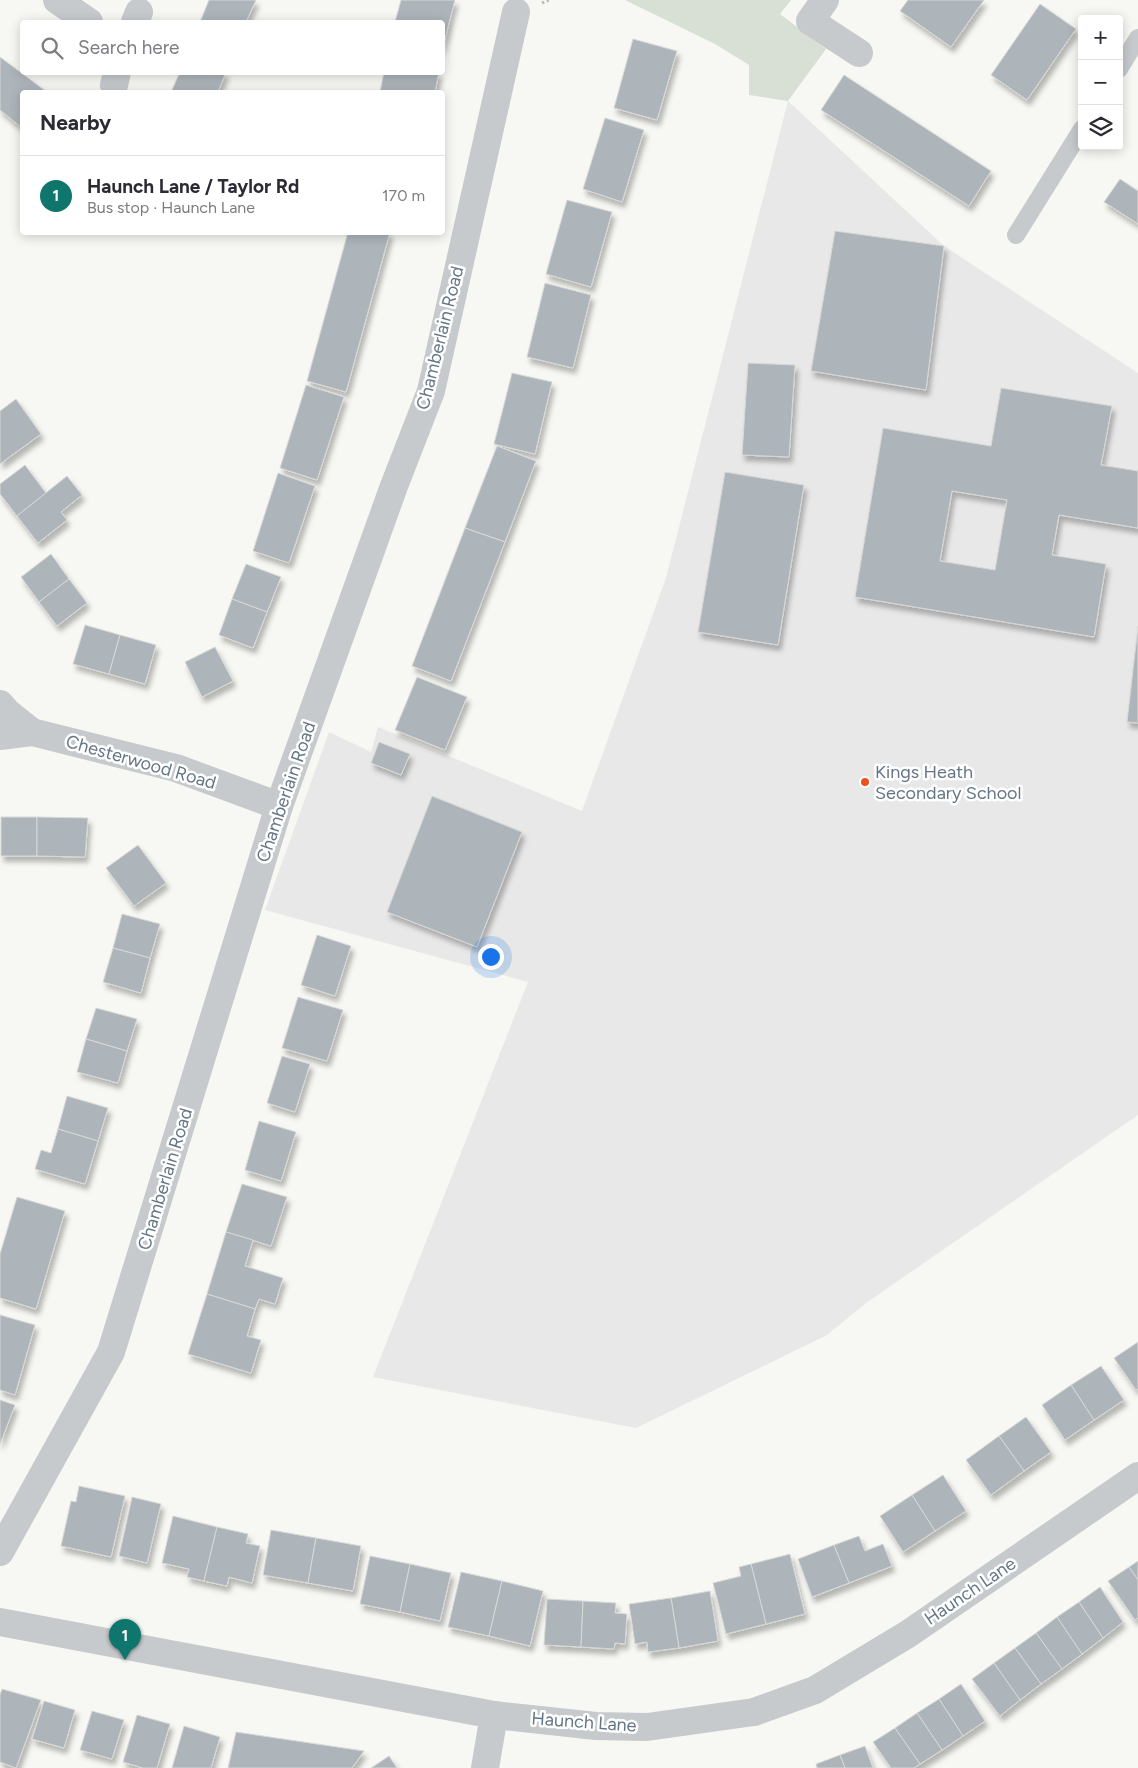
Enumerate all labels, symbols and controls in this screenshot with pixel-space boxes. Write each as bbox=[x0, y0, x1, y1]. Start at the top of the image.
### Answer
map controls bbox=[1078, 15, 1123, 150]
button: + bbox=[1078, 15, 1123, 60]
search box bbox=[20, 20, 445, 75]
icon: search bbox=[38, 34, 66, 62]
text: Search here bbox=[78, 36, 180, 59]
button: − bbox=[1078, 60, 1123, 105]
button: layers bbox=[1078, 105, 1123, 150]
text: Nearby bbox=[40, 110, 111, 135]
text: Haunch Lane / Taylor Rd bbox=[87, 175, 299, 198]
text: 1 bbox=[53, 186, 59, 205]
text: 170 m bbox=[382, 186, 425, 205]
text: Bus stop · Haunch Lane bbox=[87, 198, 255, 217]
street label: Chamberlain Road bbox=[412, 264, 468, 412]
street label: Chamberlain Road bbox=[252, 719, 320, 865]
street label: Chesterwood Road bbox=[63, 730, 219, 794]
place label: Kings Heath Secondary School bbox=[875, 761, 1022, 804]
marker: Kings Heath Secondary School bbox=[859, 776, 871, 788]
your location bbox=[478, 944, 504, 970]
street label: Chamberlain Road bbox=[133, 1105, 197, 1253]
street label: Haunch Lane bbox=[920, 1552, 1020, 1630]
pin: 1 bbox=[109, 1619, 141, 1660]
street label: Haunch Lane bbox=[531, 1707, 638, 1737]

